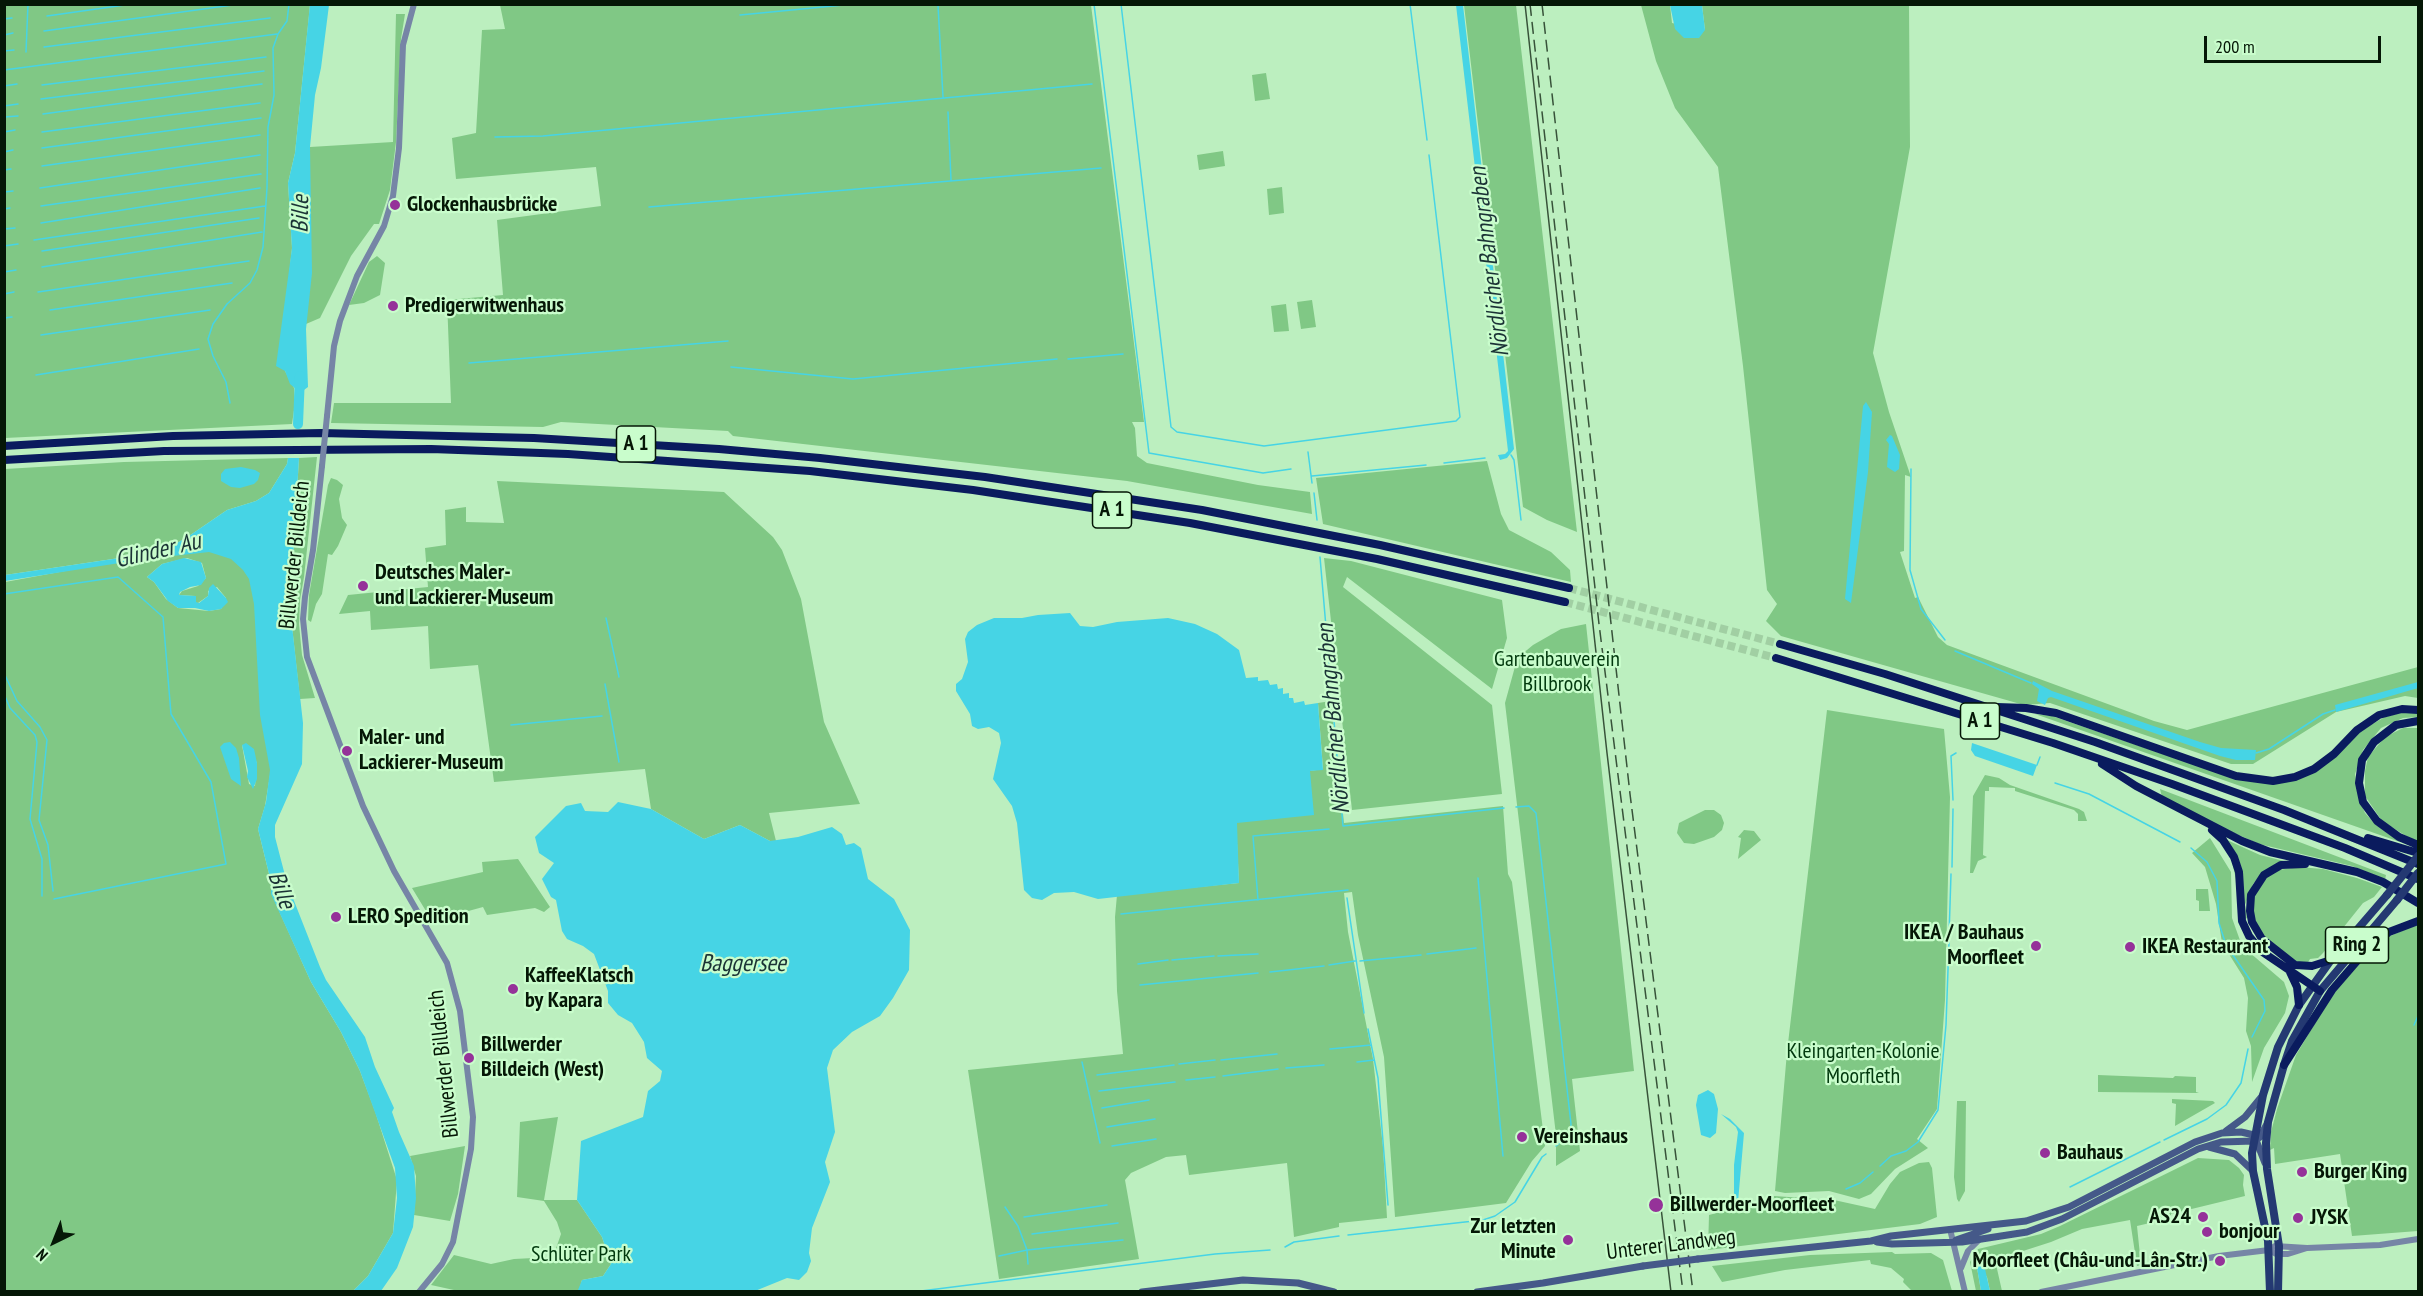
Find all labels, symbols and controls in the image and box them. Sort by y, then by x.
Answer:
scale bar [2207,24,2384,62]
text: 200 m [2215,35,2255,58]
water label: Nördlicher Bahngraben [1464,165,1516,359]
place label: Glockenhausbrücke [407,192,557,218]
water label: Bille [286,195,316,233]
marker: Glockenhausbrücke [388,198,402,212]
place label: Predigerwitwenhaus [405,293,564,319]
marker: Predigerwitwenhaus [386,299,400,313]
road number: A 1 [616,426,656,462]
street label: Billwerder Billdeich [274,480,316,630]
road number: A 1 [1092,492,1132,528]
water label: Glinder Au [112,527,204,575]
place label: Deutsches Maler- und Lackierer-Museum [375,560,553,612]
marker: Deutsches Maler- und Lackierer-Museum [356,579,370,593]
water label: Nördlicher Bahngraben [1311,623,1357,815]
park label: Gartenbauverein Billbrook [1494,647,1620,698]
road number: A 1 [1960,703,2000,739]
place label: Maler- und Lackierer-Museum [359,725,503,776]
marker: Maler- und Lackierer-Museum [340,744,354,758]
water label: Bille [261,867,301,913]
place label: LERO Spedition [348,904,469,930]
marker: LERO Spedition [329,910,343,924]
place label: IKEA / Bauhaus Moorfleet [1904,920,2024,972]
road number: Ring 2 [2326,927,2388,963]
place label: IKEA Restaurant [2142,934,2268,960]
marker: IKEA / Bauhaus Moorfleet [2029,939,2043,953]
marker: IKEA Restaurant [2123,940,2137,954]
water label: Baggersee [700,950,786,978]
place label: KaffeeKlatsch by Kapara [525,963,633,1014]
marker: KaffeeKlatsch by Kapara [506,982,520,996]
street label: Billwerder Billdeich [423,989,465,1139]
place label: Billwerder Billdeich (West) [481,1032,604,1084]
park label: Kleingarten-Kolonie Moorfleth [1786,1039,1940,1090]
marker: Billwerder Billdeich (West) [462,1051,476,1065]
place label: Vereinshaus [1534,1124,1628,1150]
marker: Vereinshaus [1515,1130,1529,1144]
place label: Bauhaus [2057,1140,2123,1166]
marker: Bauhaus [2038,1146,2052,1160]
place label: Burger King [2314,1159,2407,1185]
marker: Burger King [2295,1165,2309,1179]
place label: Billwerder-Moorfleet [1670,1192,1834,1218]
marker: Billwerder-Moorfleet [1647,1196,1665,1214]
place label: AS24 [2149,1204,2191,1230]
place label: JYSK [2310,1205,2348,1231]
marker: AS24 [2196,1210,2210,1224]
marker: JYSK [2291,1211,2305,1225]
north arrow [24,1212,84,1272]
place label: Zur letzten Minute [1471,1214,1556,1266]
place label: bonjour [2219,1219,2279,1245]
street label: Unterer Landweg [1605,1224,1737,1266]
marker: bonjour [2200,1225,2214,1239]
marker: Zur letzten Minute [1561,1233,1575,1247]
park label: Schlüter Park [531,1242,631,1268]
text: N [32,1245,52,1265]
place label: Moorfleet (Châu-und-Lân-Str.) [1972,1248,2208,1274]
marker: Moorfleet (Châu-und-Lân-Str.) [2213,1254,2227,1268]

